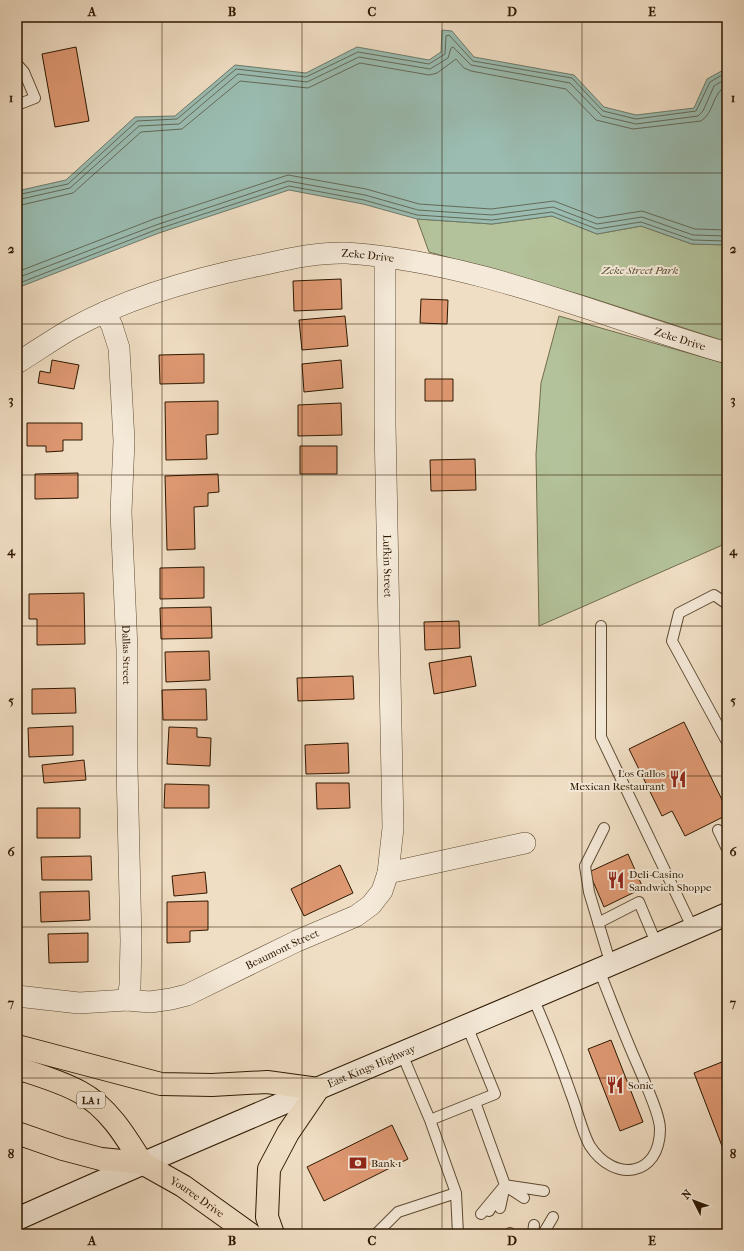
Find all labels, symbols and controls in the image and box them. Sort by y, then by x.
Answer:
text: A [87,4,97,19]
text: B [228,4,237,19]
text: C [368,4,377,19]
text: D [507,4,517,19]
text: E [648,4,656,19]
text: 1 [9,90,14,105]
text: 1 [731,90,736,105]
text: 2 [8,241,15,256]
text: 2 [730,241,737,256]
street label: Zeke Drive [341,247,396,265]
park label: Zeke Street Park [601,264,679,277]
street label: Zeke Drive [653,325,708,353]
text: 3 [8,392,14,408]
text: 3 [730,392,736,408]
street label: Lufkin Street [380,534,394,598]
text: 4 [6,543,16,559]
text: 4 [728,543,738,559]
street label: Dallas Street [119,625,133,685]
text: 5 [8,693,14,708]
text: 5 [730,693,736,708]
place label: Los Gallos Mexican Restaurant [570,767,665,793]
restaurant icon: Los Gallos Mexican Restaurant [668,769,688,789]
text: 6 [7,844,15,859]
text: 6 [729,844,737,859]
place label: Deli-Casino Sandwich Shoppe [629,868,712,894]
restaurant icon: Deli-Casino Sandwich Shoppe [606,870,626,890]
street label: Beaumont Street [243,926,321,972]
text: 7 [7,995,15,1010]
text: 7 [729,995,737,1010]
street label: East Kings Highway [325,1042,419,1091]
restaurant icon: Sonic [605,1075,625,1095]
place label: Sonic [628,1079,654,1092]
road number: LA 1 [77,1092,105,1108]
text: 8 [8,1146,15,1161]
text: 8 [730,1146,737,1161]
bank icon: Bank 1 [348,1153,368,1173]
place label: Bank 1 [371,1157,402,1170]
street label: Youree Drive [167,1174,227,1221]
north arrow [674,1181,714,1221]
text: N [679,1187,695,1202]
text: A [87,1233,97,1248]
text: B [228,1233,237,1248]
text: C [368,1233,377,1248]
text: D [507,1233,517,1248]
text: E [648,1233,656,1248]

